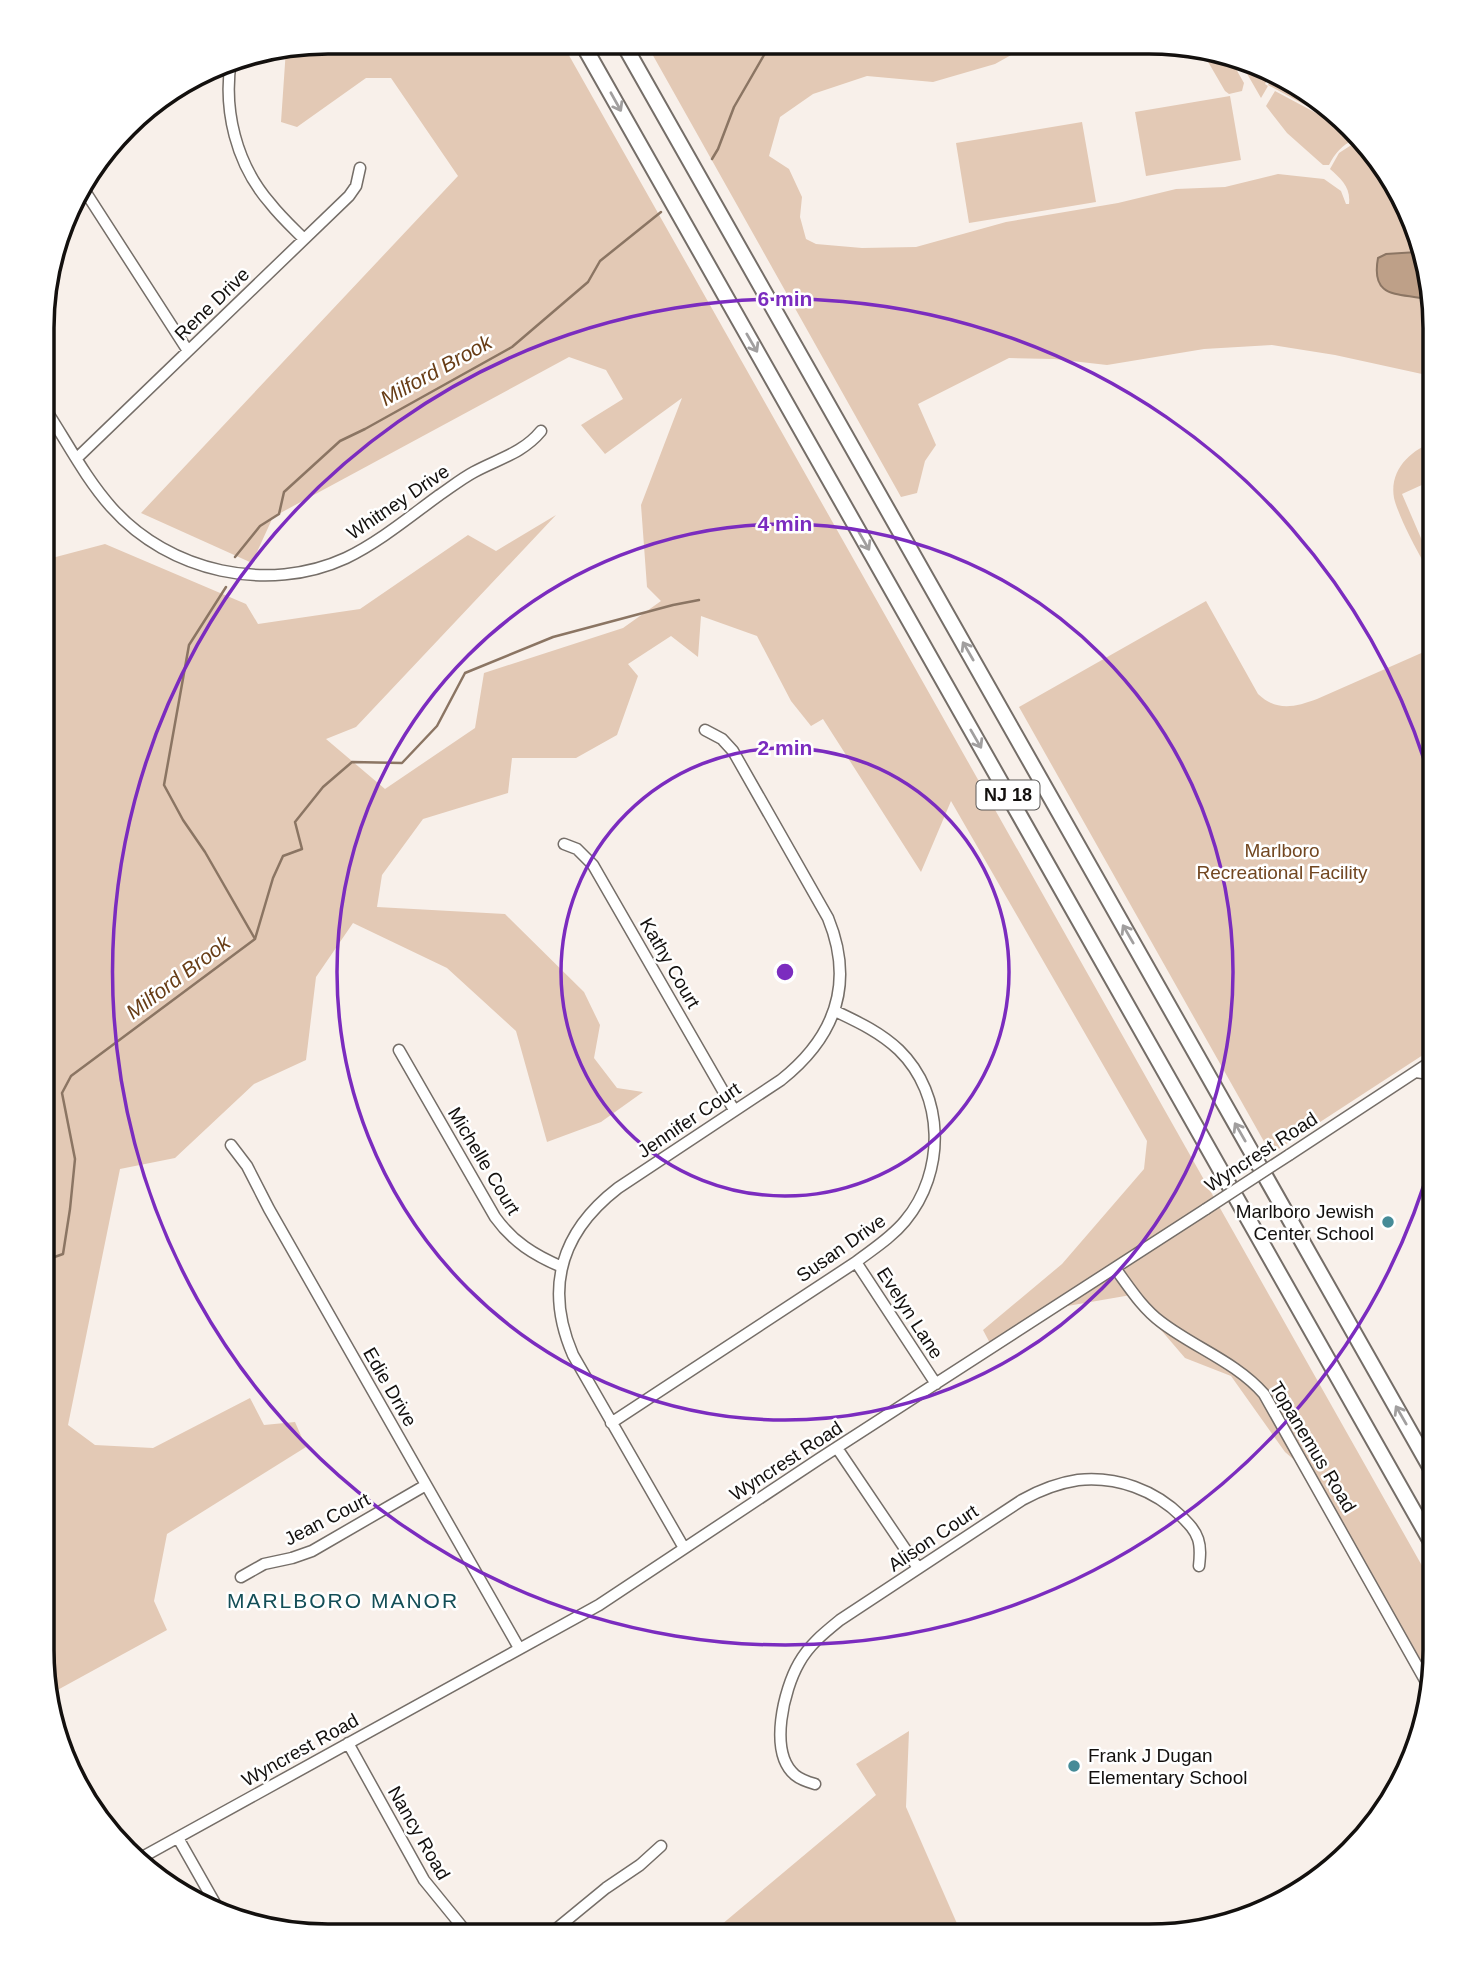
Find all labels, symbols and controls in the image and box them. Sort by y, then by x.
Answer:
one-way arrow [610,91,623,112]
street label: Rene Drive [171,263,253,345]
text: 6 min [758,287,812,310]
water label: Milford Brook [376,329,497,410]
one-way arrow [745,332,759,352]
street label: Whitney Drive [343,460,453,544]
text: 4 min [758,512,812,535]
one-way arrow [857,530,871,550]
one-way arrow [961,641,975,661]
one-way arrow [969,728,983,748]
text: 2 min [758,736,812,759]
road number: NJ 18 [976,780,1040,810]
park label: Marlboro Recreational Facility [1196,840,1368,883]
street label: Kathy Court [636,914,705,1012]
one-way arrow [1121,924,1134,945]
water label: Milford Brook [122,930,236,1023]
centre of rings [773,960,797,984]
street label: Jennifer Court [634,1078,745,1162]
street label: Michelle Court [444,1104,525,1219]
street label: Wyncrest Road [1201,1108,1321,1196]
one-way arrow [1233,1122,1247,1142]
place label: Marlboro Jewish Center School [1236,1201,1374,1244]
street label: Susan Drive [793,1210,889,1286]
marker: Marlboro Jewish Center School [1380,1214,1396,1230]
street label: Evelyn Lane [873,1263,947,1363]
street label: Edie Drive [359,1344,421,1430]
street label: Topanemus Road [1266,1378,1360,1516]
one-way arrow [1394,1405,1407,1426]
street label: Wyncrest Road [726,1417,846,1505]
street label: Jean Court [281,1488,374,1549]
street label: Alison Court [884,1500,982,1576]
district label: MARLBORO MANOR [227,1589,459,1612]
street label: Wyncrest Road [238,1709,362,1791]
place label: Frank J Dugan Elementary School [1088,1745,1247,1788]
marker: Frank J Dugan Elementary School [1066,1758,1082,1774]
street label: Nancy Road [384,1782,454,1884]

